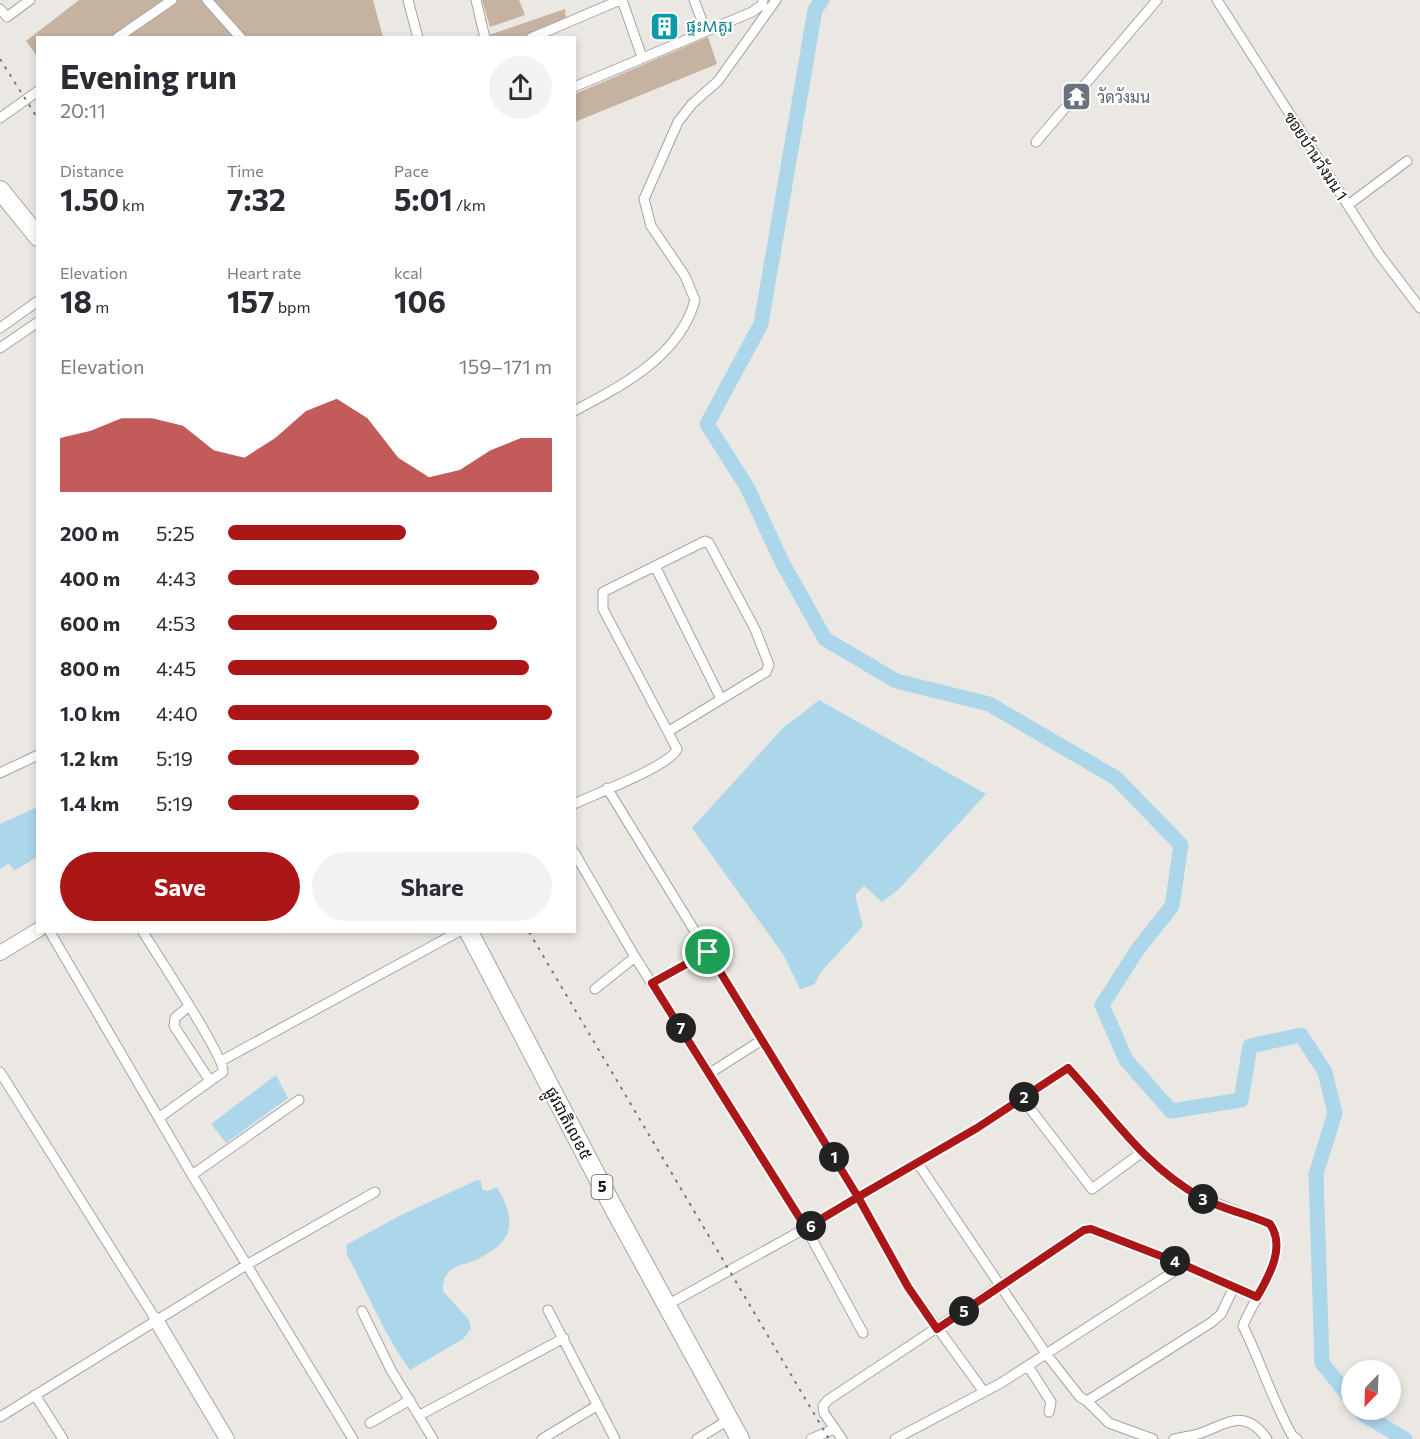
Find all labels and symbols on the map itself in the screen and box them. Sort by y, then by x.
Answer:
building icon: ផ្ទះMគូរ [649,10,681,42]
place label: ផ្ទះMគូរ [686,16,733,36]
temple icon: วัดวังมน [1060,81,1092,113]
place label: วัดวังมน [1097,87,1150,106]
street label: ซอยบ้านวังมน 1 [1281,108,1352,204]
pin [682,926,733,977]
pin: 7 [666,1013,696,1043]
pin: 2 [1009,1082,1039,1112]
street label: ផ្លូវជាតិលេខ៥ [537,1083,597,1165]
pin: 1 [819,1142,849,1172]
road number: 5 [592,1175,612,1199]
pin: 3 [1188,1184,1218,1214]
pin: 6 [796,1211,826,1241]
pin: 4 [1160,1246,1190,1276]
pin: 5 [949,1296,979,1326]
north arrow [1341,1360,1401,1420]

